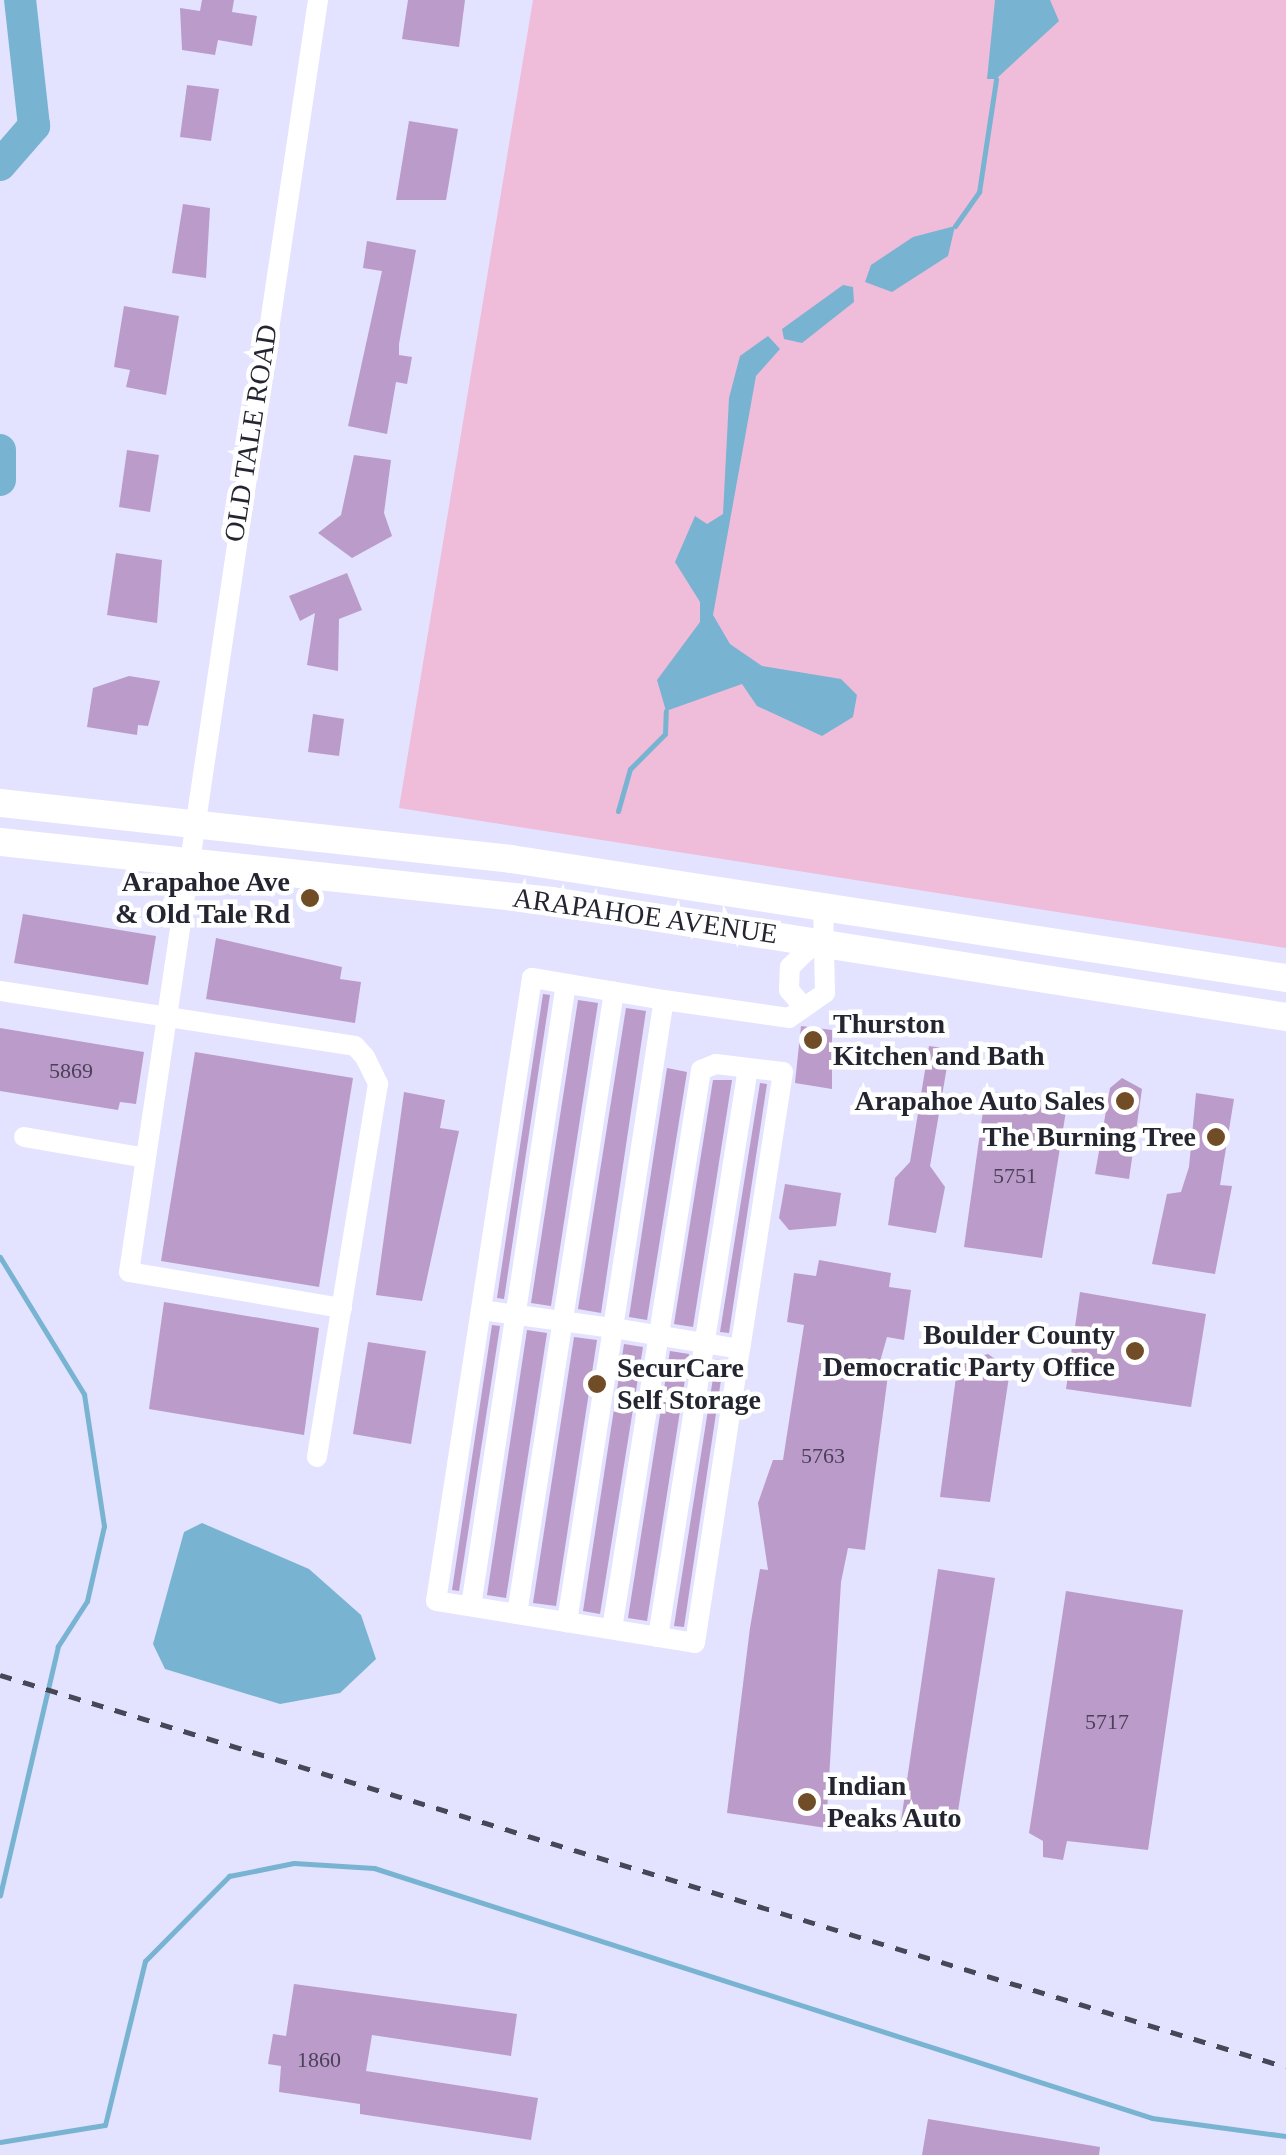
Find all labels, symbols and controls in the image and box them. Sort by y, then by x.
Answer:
street label: OLD TALE ROAD [217,322,285,544]
place label: Arapahoe Ave & Old Tale Rd [114,865,290,931]
street label: ARAPAHOE AVENUE [510,881,780,951]
marker: Arapahoe Ave & Old Tale Rd [299,887,321,909]
place label: Thurston Kitchen and Bath [833,1007,1045,1073]
marker: Thurston Kitchen and Bath [802,1029,824,1051]
house number: 5869 [49,1058,93,1084]
place label: Arapahoe Auto Sales [853,1084,1105,1118]
marker: Arapahoe Auto Sales [1114,1090,1136,1112]
place label: The Burning Tree [982,1120,1196,1154]
marker: The Burning Tree [1205,1126,1227,1148]
house number: 5751 [993,1163,1037,1189]
place label: Boulder County Democratic Party Office [823,1318,1115,1384]
marker: Boulder County Democratic Party Office [1124,1340,1146,1362]
place label: SecurCare Self Storage [617,1351,761,1417]
marker: SecurCare Self Storage [586,1373,608,1395]
house number: 5763 [801,1443,845,1469]
house number: 5717 [1085,1709,1129,1735]
place label: Indian Peaks Auto [827,1769,963,1835]
marker: Indian Peaks Auto [796,1791,818,1813]
house number: 1860 [297,2047,341,2073]

